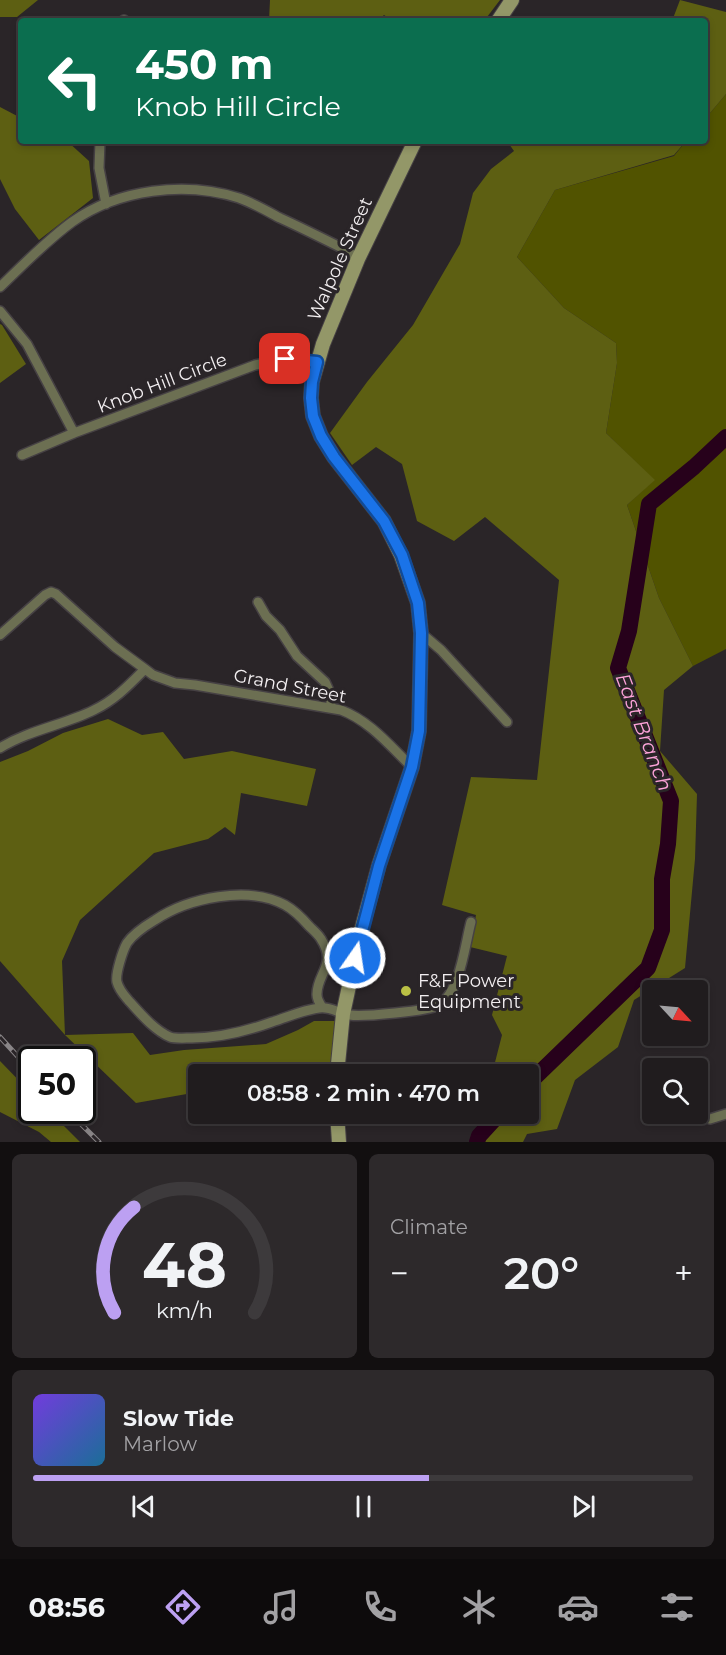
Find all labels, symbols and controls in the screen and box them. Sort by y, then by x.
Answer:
text: 450 m [135,38,273,90]
icon: left [36,42,114,120]
text: Knob Hill Circle [135,90,341,123]
street label: Walpole Street [303,194,377,324]
pin [259,333,310,384]
icon: arrive [268,342,301,375]
street label: Knob Hill Circle [94,348,230,418]
street label: Grand Street [232,664,348,708]
water label: East Branch [610,670,678,794]
position arrow [323,926,387,990]
place label: F&F Power Equipment [418,970,521,1013]
north arrow [642,980,708,1046]
map controls [642,980,708,1124]
marker: F&F Power Equipment [399,984,413,998]
speed limit sign: 50 [18,1046,96,1124]
button: search [642,1058,708,1124]
text: 08:58 · 2 min · 470 m [247,1080,480,1107]
text: Climate [390,1215,468,1239]
text: 48 [142,1227,227,1303]
text: 20° [504,1245,579,1300]
text: − [390,1253,409,1293]
text: + [674,1253,693,1293]
text: km/h [156,1297,213,1323]
text: Slow Tide [123,1405,234,1432]
text: Marlow [123,1432,197,1456]
icon: previous [127,1490,160,1523]
icon: pause [347,1490,380,1523]
icon: next [567,1490,600,1523]
icon: directions [162,1586,204,1628]
icon: music [260,1586,302,1628]
icon: phone [359,1586,401,1628]
icon: climate [458,1586,500,1628]
icon: car [557,1586,599,1628]
icon: filters [656,1586,698,1628]
text: 08:56 [28,1591,105,1624]

